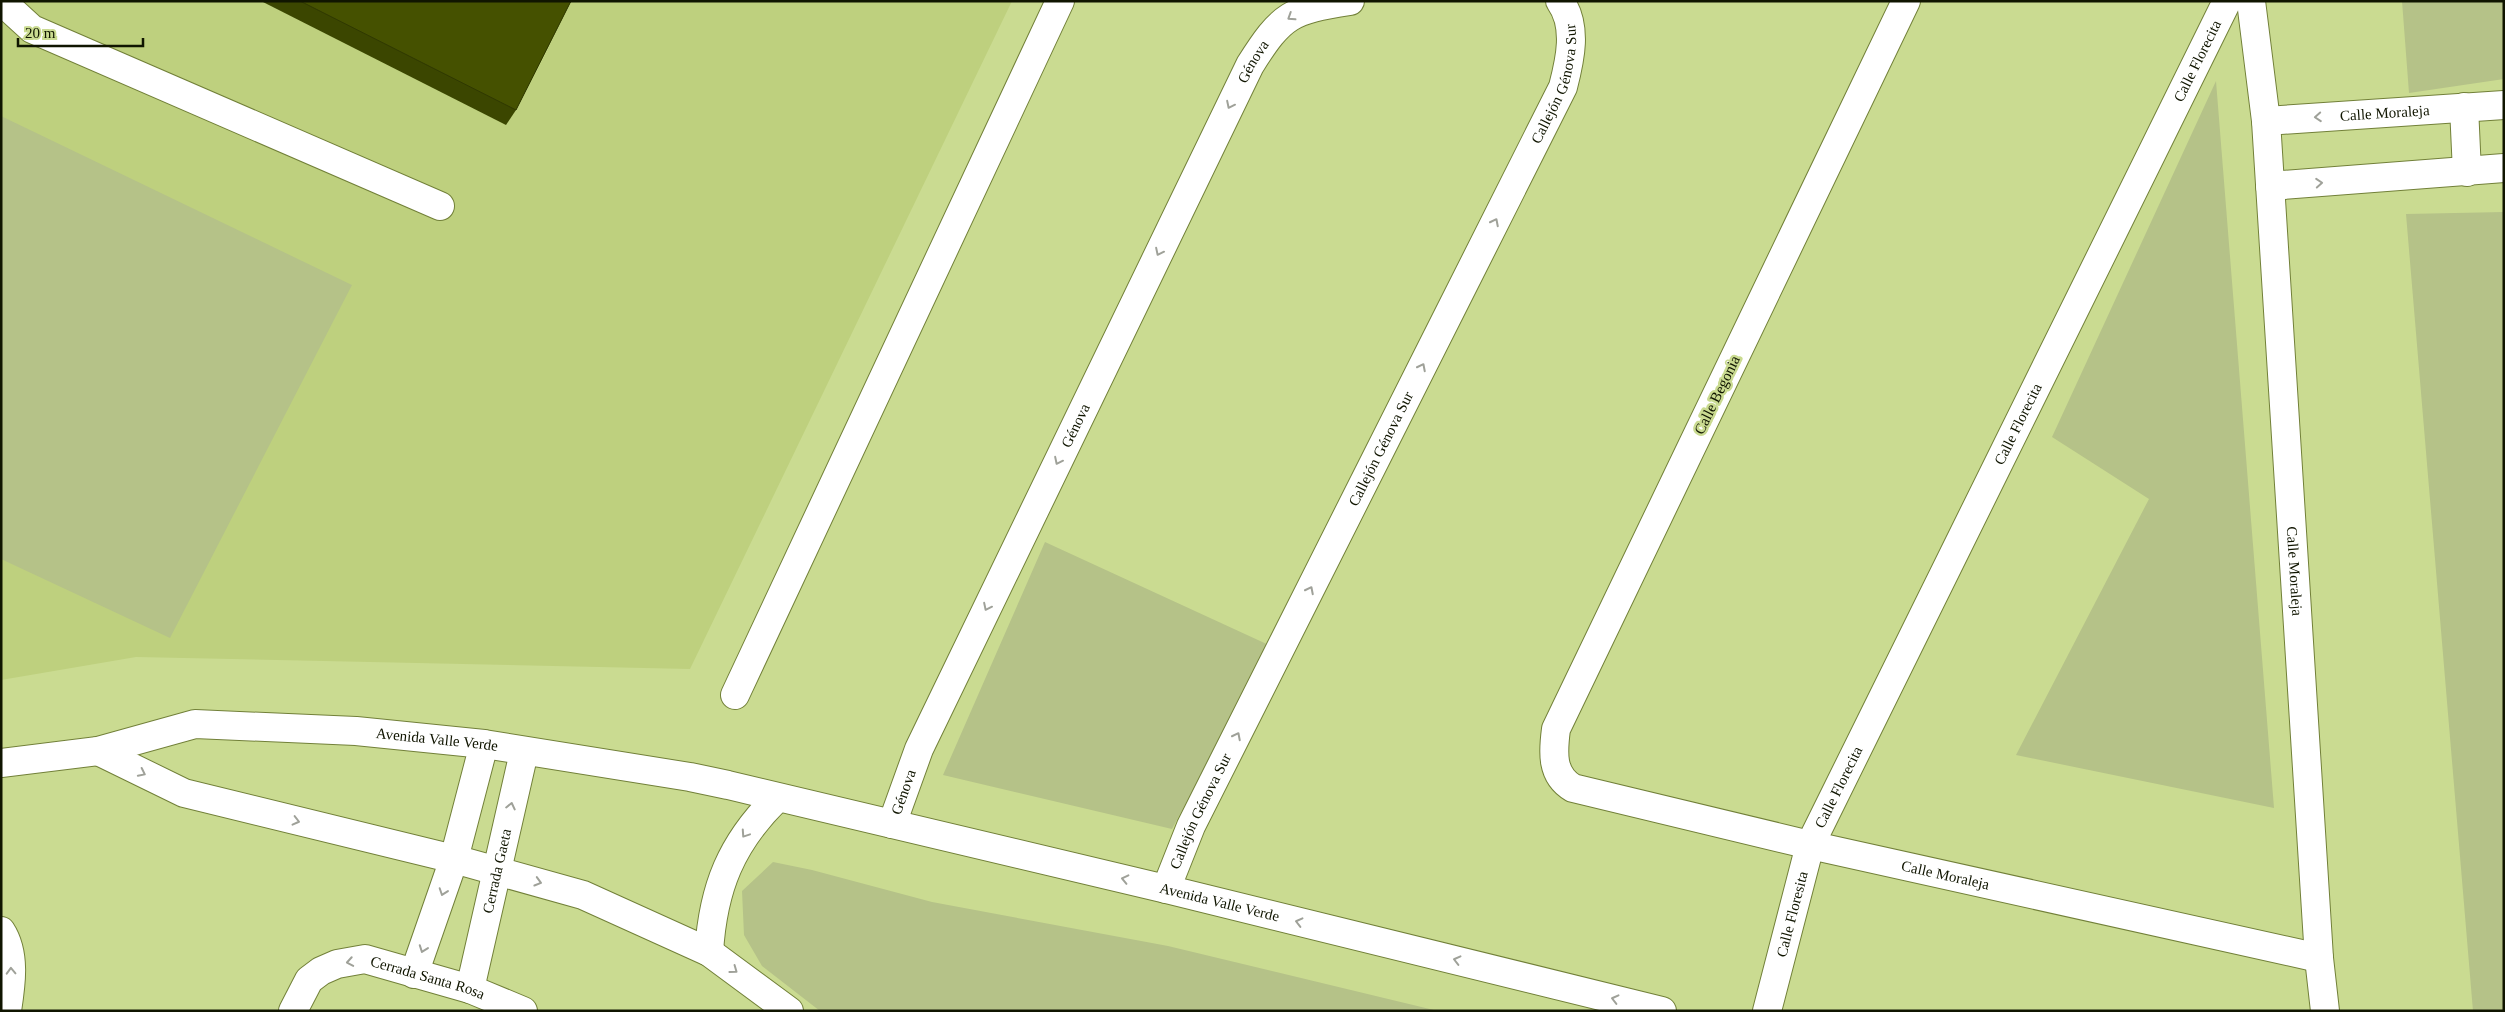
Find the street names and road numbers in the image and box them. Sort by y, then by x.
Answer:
street label: Calle Florecita [2171,17,2224,104]
street label: Callejón Génova Sur [1528,23,1579,146]
street label: Génova [1235,37,1272,86]
street label: Calle Moraleja [2339,102,2430,124]
street label: Calle Begonia [1691,353,1743,437]
street label: Calle Florecita [1991,380,2045,467]
street label: Callejón Génova Sur [1345,389,1416,509]
street label: Génova [1058,401,1093,450]
street label: Calle Moraleja [2284,526,2305,617]
street label: Avenida Valle Verde [375,725,499,754]
street label: Calle Florecita [1812,743,1866,831]
street label: Callejón Génova Sur [1167,751,1234,871]
street label: Génova [888,767,919,817]
street label: Cerrada Gaeta [479,827,514,915]
street label: Calle Moraleja [1900,858,1991,893]
street label: Calle Floresita [1773,869,1811,959]
street label: Avenida Valle Verde [1158,880,1281,925]
street label: Cerrada Santa Rosa [369,953,487,1002]

